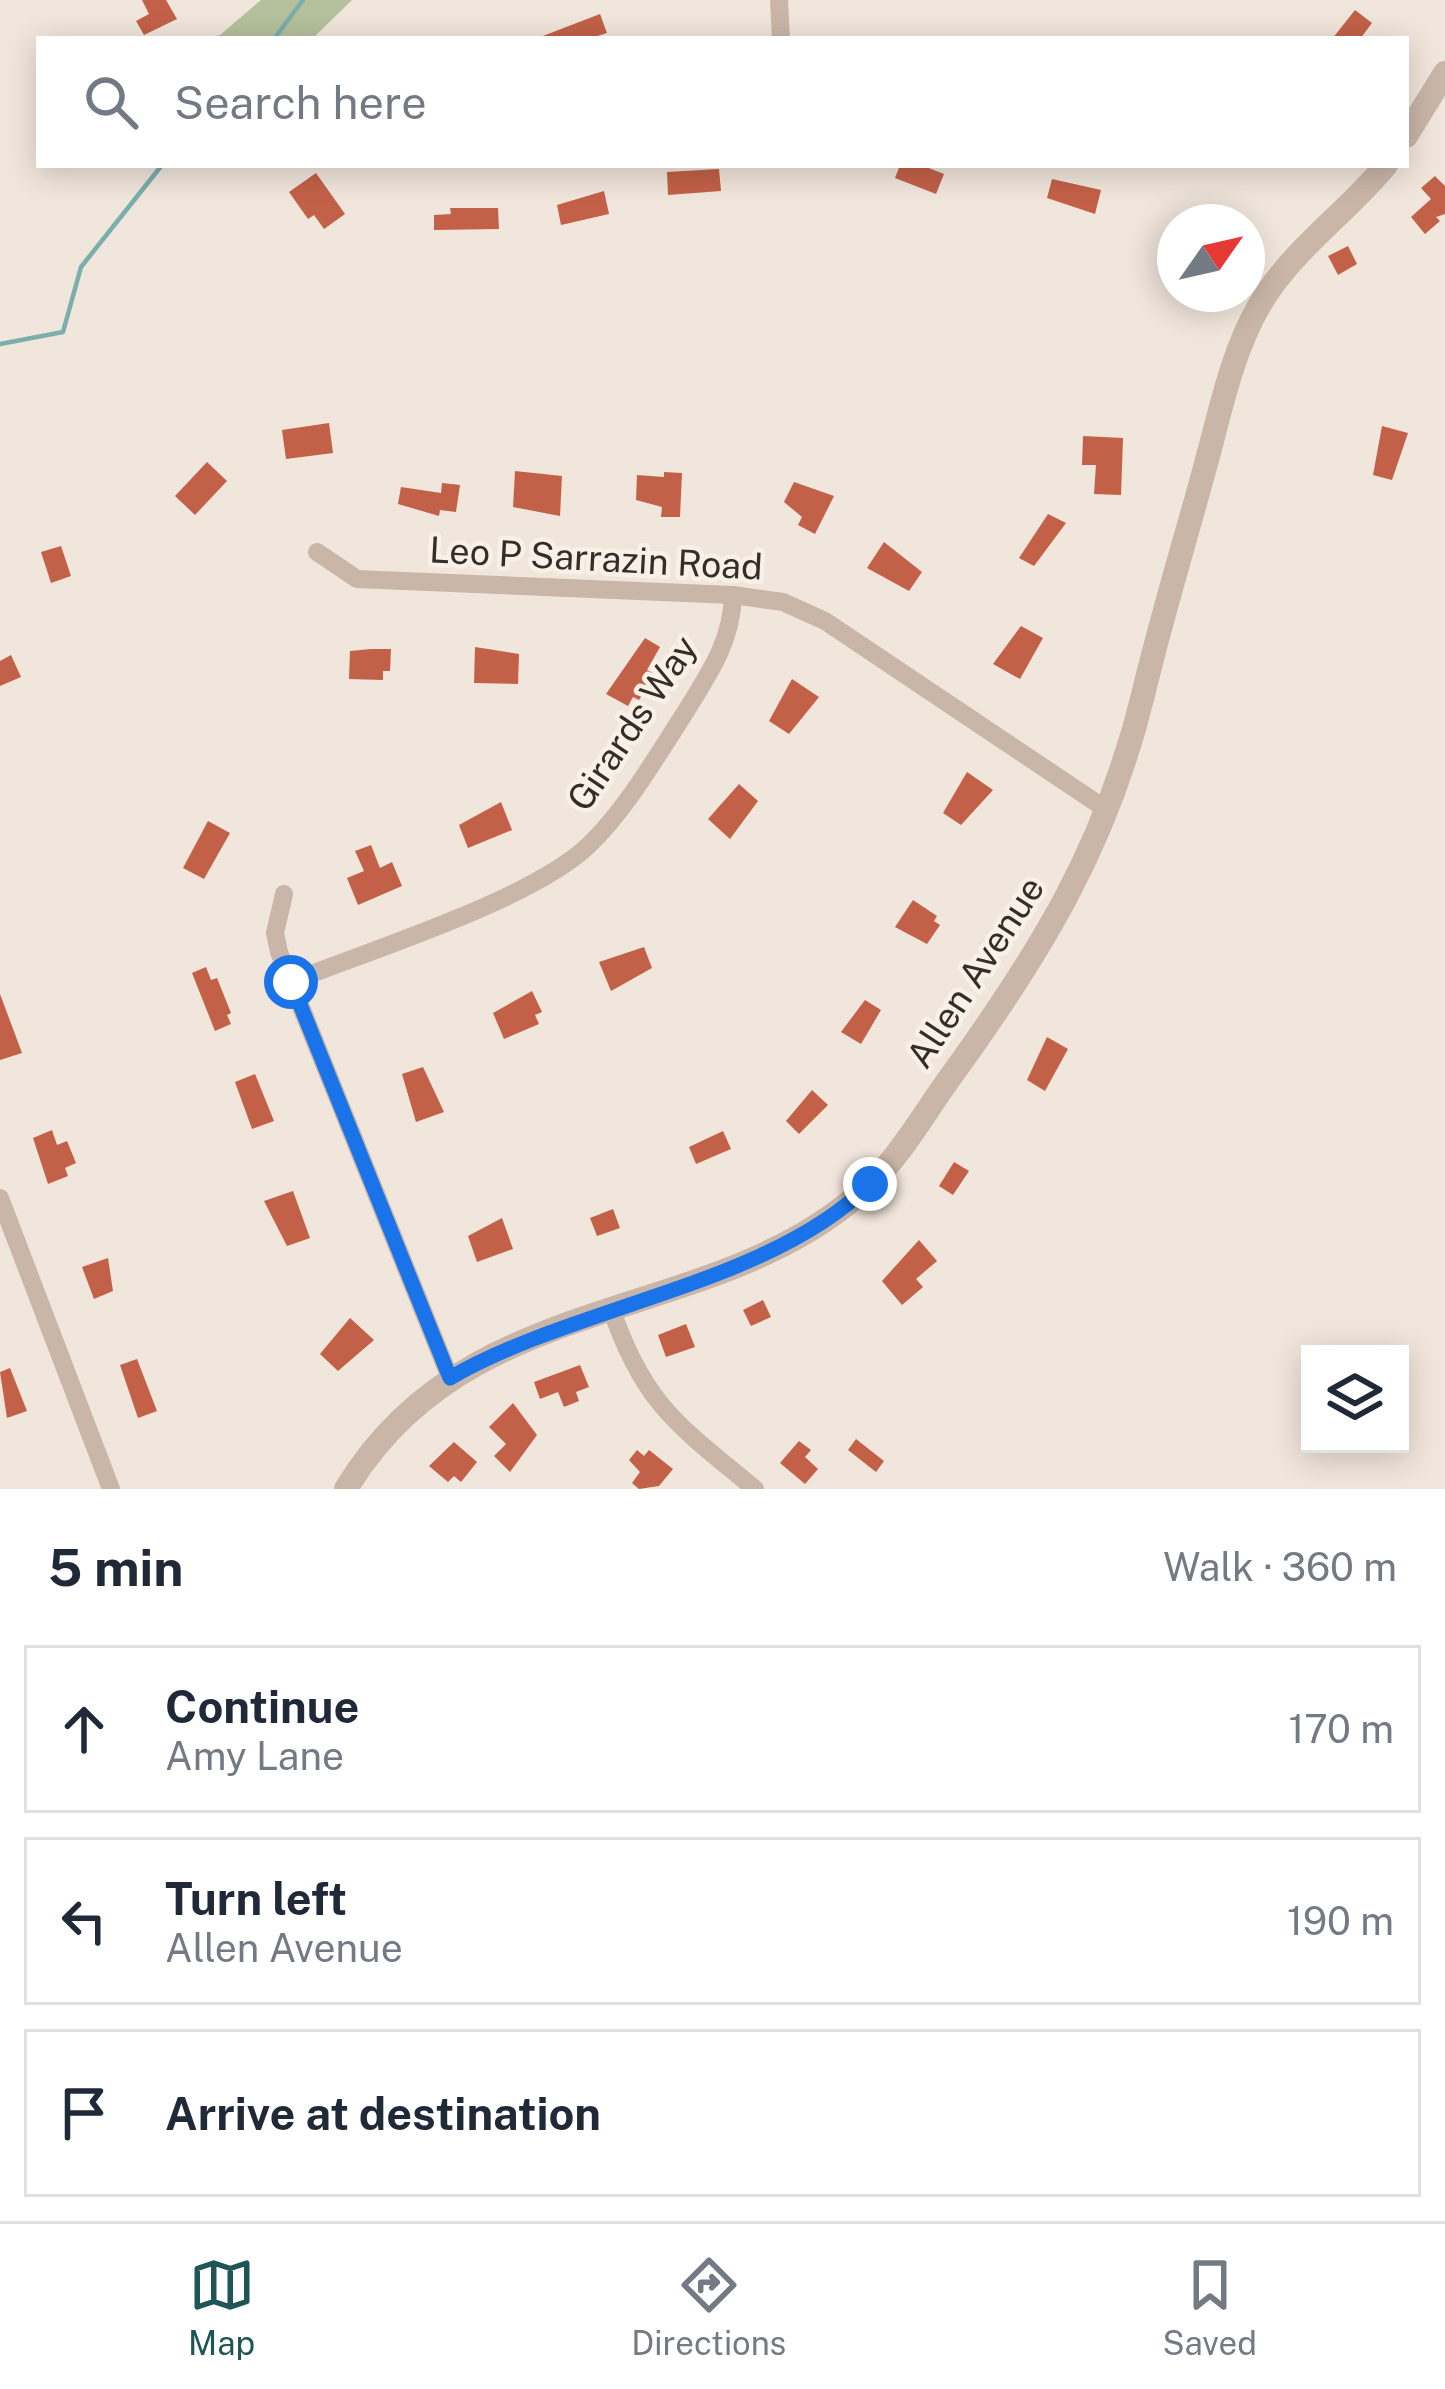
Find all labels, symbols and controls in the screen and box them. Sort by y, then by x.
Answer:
search box [36,36,1409,168]
icon: search [78,69,144,135]
text: Search here [174,76,427,129]
north arrow [1157,204,1265,312]
street label: Leo P Sarrazin Road [428,528,764,588]
street label: Girards Way [558,628,706,818]
street label: Allen Avenue [898,869,1052,1075]
route start [264,955,318,1009]
route end [843,1157,897,1211]
map controls [1301,1345,1409,1453]
button: layers [1301,1345,1409,1453]
text: 5 min [48,1538,184,1597]
text: Walk · 360 m [1163,1544,1397,1590]
text: Continue [165,1680,359,1733]
icon: ahead [51,1696,117,1762]
text: 170 m [1288,1706,1394,1752]
text: Amy Lane [165,1733,344,1779]
text: Turn left [165,1872,347,1925]
icon: left [51,1888,117,1954]
text: 190 m [1287,1898,1394,1944]
text: Allen Avenue [165,1925,403,1971]
icon: arrive [51,2080,117,2146]
text: Arrive at destination [165,2087,601,2140]
tab: Map [188,2252,255,2362]
tab: Directions [631,2252,786,2362]
tab: Saved [1163,2252,1257,2362]

